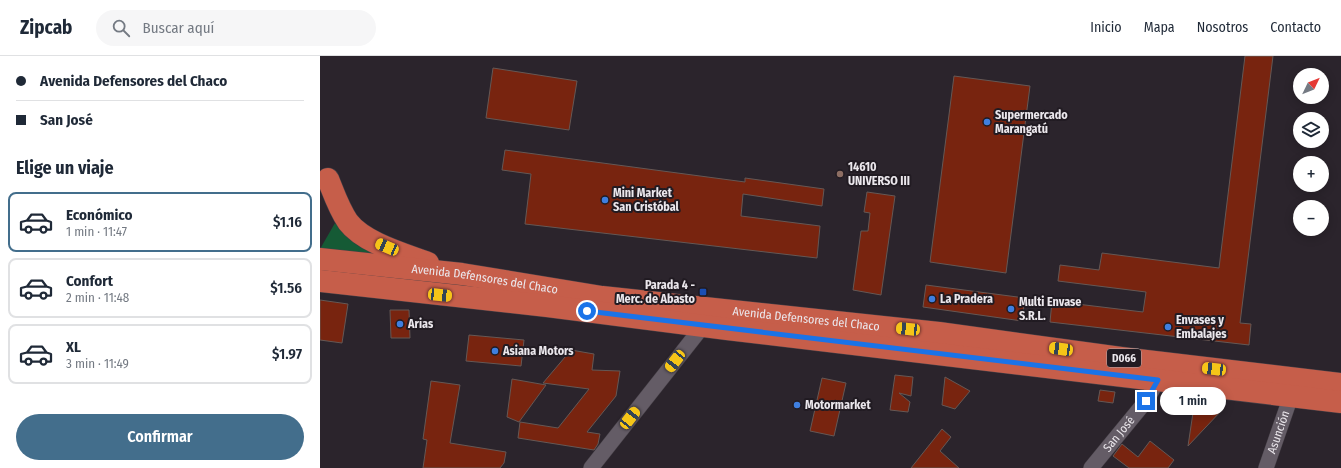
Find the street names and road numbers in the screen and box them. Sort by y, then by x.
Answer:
street label: Avenida Defensores del Chaco [411,262,559,297]
street label: Avenida Defensores del Chaco [732,304,880,334]
road number: D066 [1107,349,1141,367]
street label: Asunción [1264,409,1292,456]
street label: San José [1100,413,1138,455]

